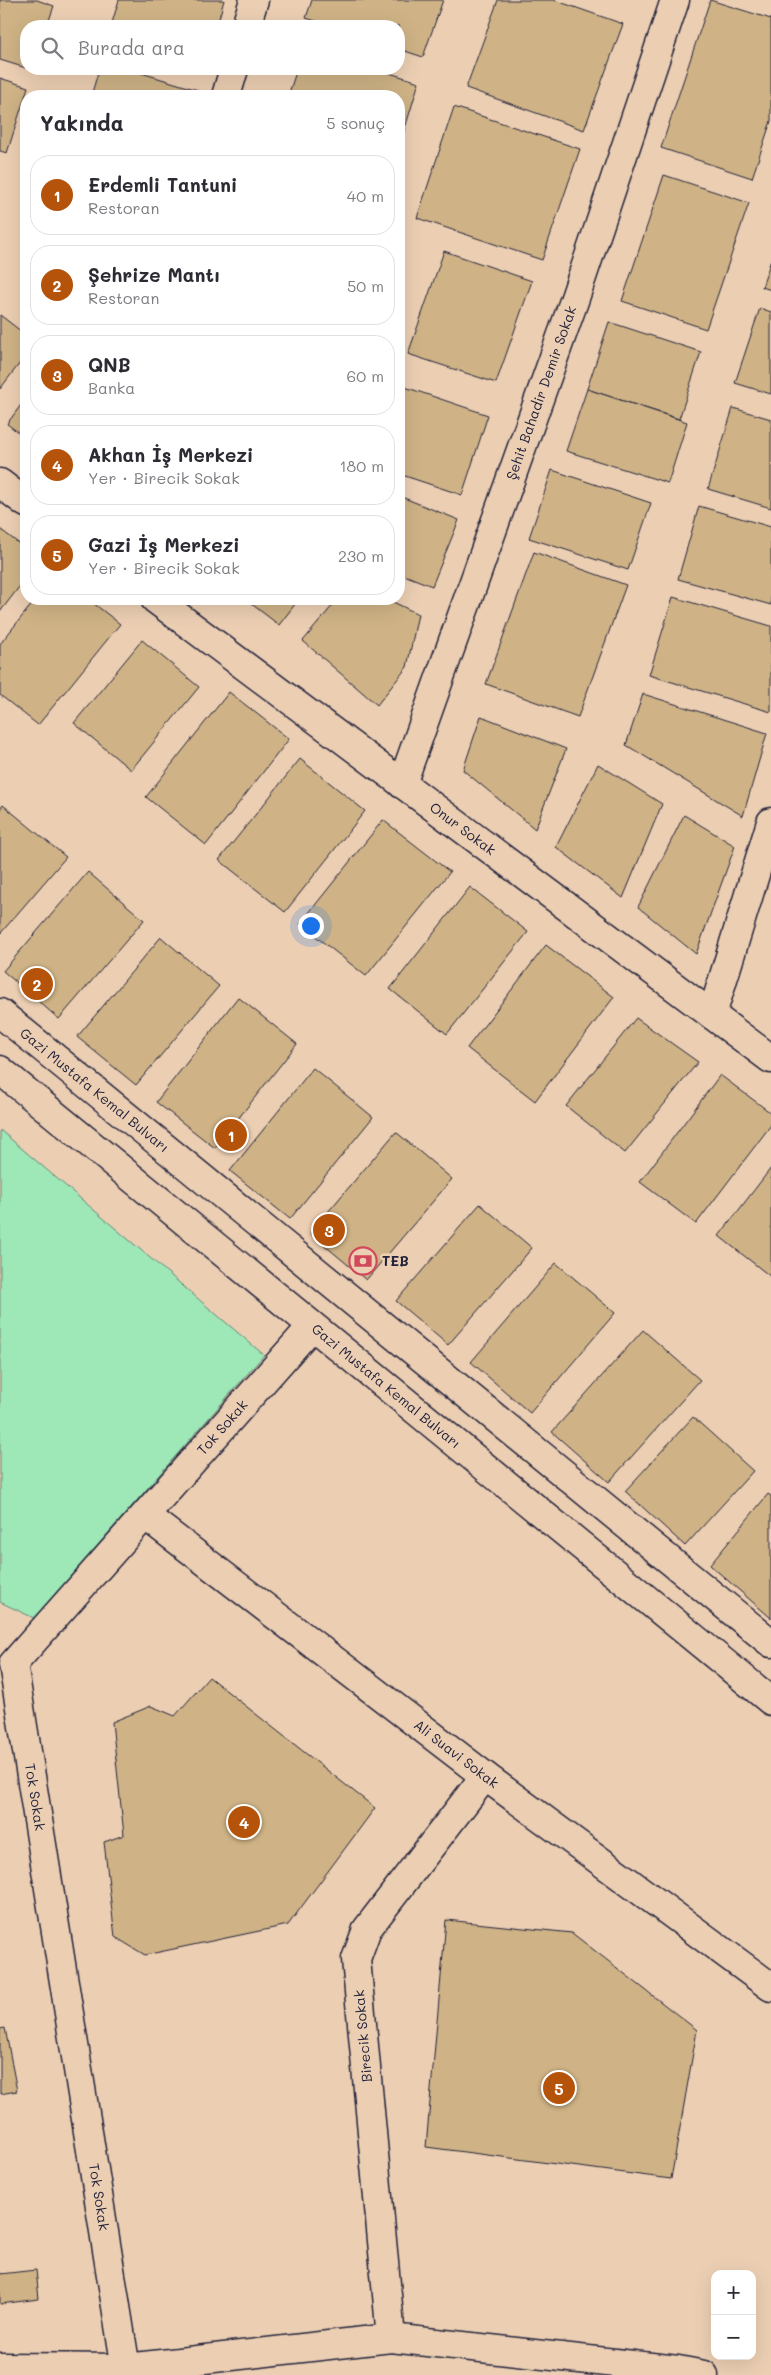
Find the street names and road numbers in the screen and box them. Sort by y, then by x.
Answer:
street label: Şehit Bahadir Demir Sokak [501,303,580,482]
street label: Onur Sokak [426,797,500,859]
street label: Gazi Mustafa Kemal Bulvarı [16,1023,173,1156]
street label: Gazi Mustafa Kemal Bulvarı [308,1319,465,1452]
street label: Tok Sokak [192,1395,252,1459]
street label: Ali Suavi Sokak [410,1715,503,1792]
street label: Tok Sokak [21,1762,50,1832]
street label: Birecik Sokak [349,1989,376,2083]
street label: Tok Sokak [85,2162,114,2232]

